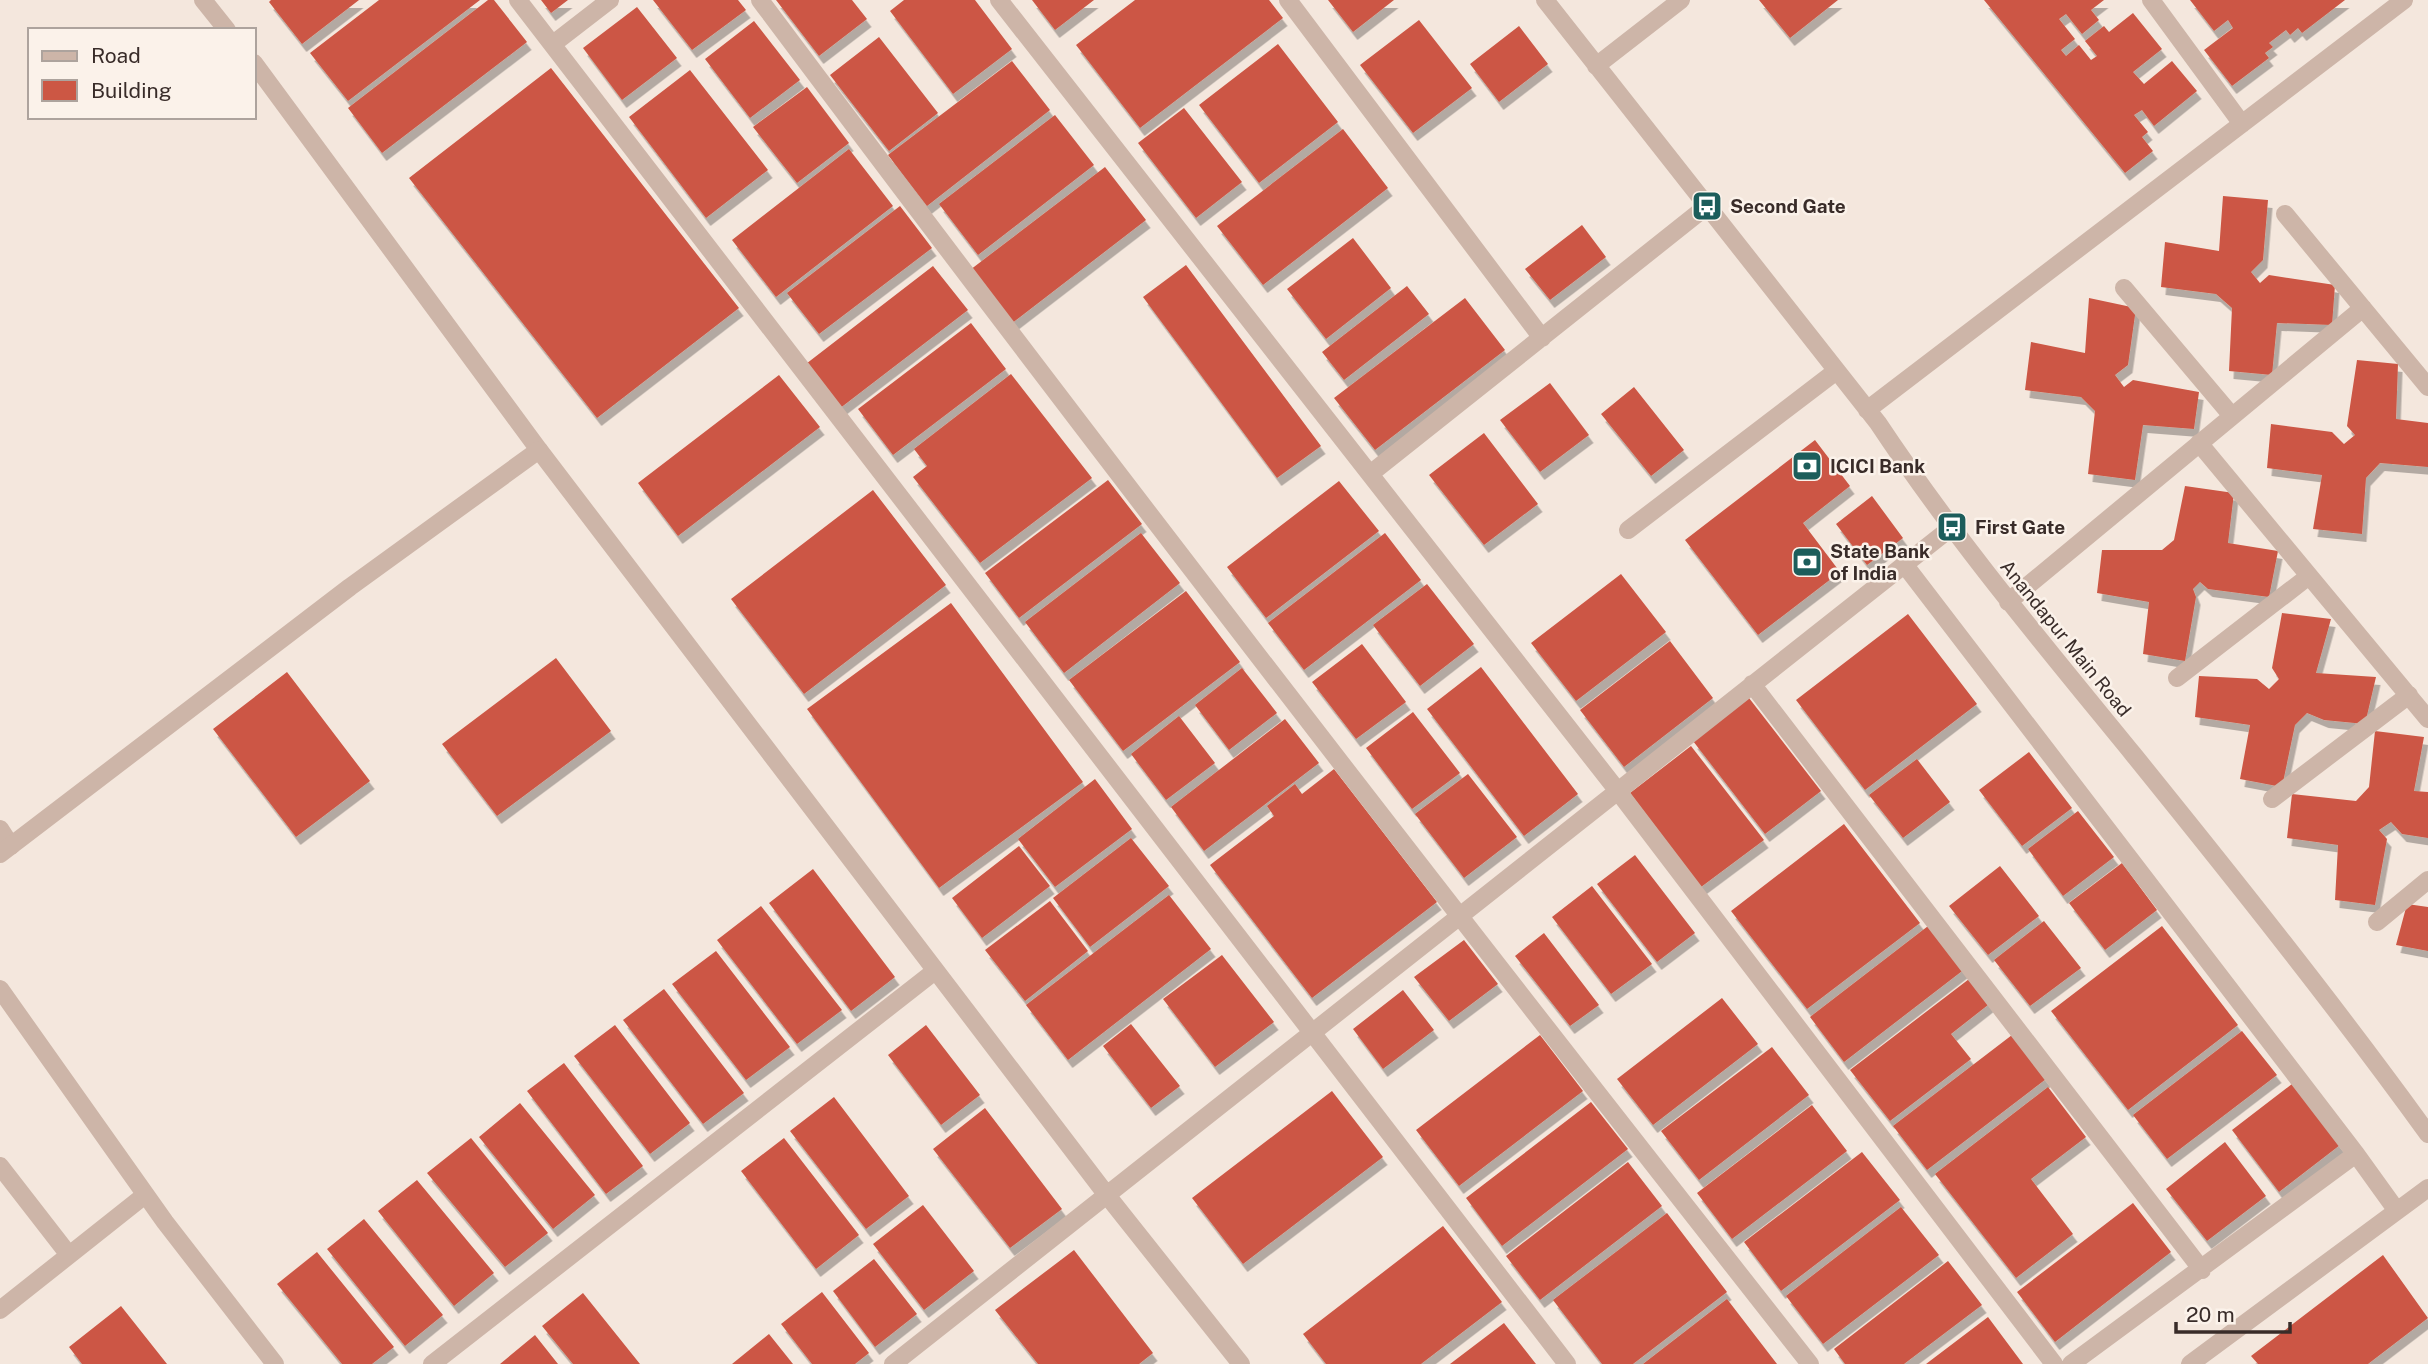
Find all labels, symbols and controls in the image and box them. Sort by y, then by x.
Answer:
legend [28,28,256,119]
text: Road [91,43,141,68]
text: Building [91,78,172,103]
bus stop icon: Second Gate [1690,189,1724,223]
place label: Second Gate [1730,195,1846,217]
bank icon: ICICI Bank [1790,449,1824,483]
place label: ICICI Bank [1830,455,1925,477]
bus stop icon: First Gate [1935,510,1969,544]
place label: First Gate [1975,516,2065,538]
place label: State Bank of India [1830,540,1930,584]
bank icon: State Bank of India [1790,545,1824,579]
street label: Anandapur Main Road [1996,555,2136,721]
scale bar [2176,1290,2290,1334]
text: 20 m [2186,1302,2235,1327]

